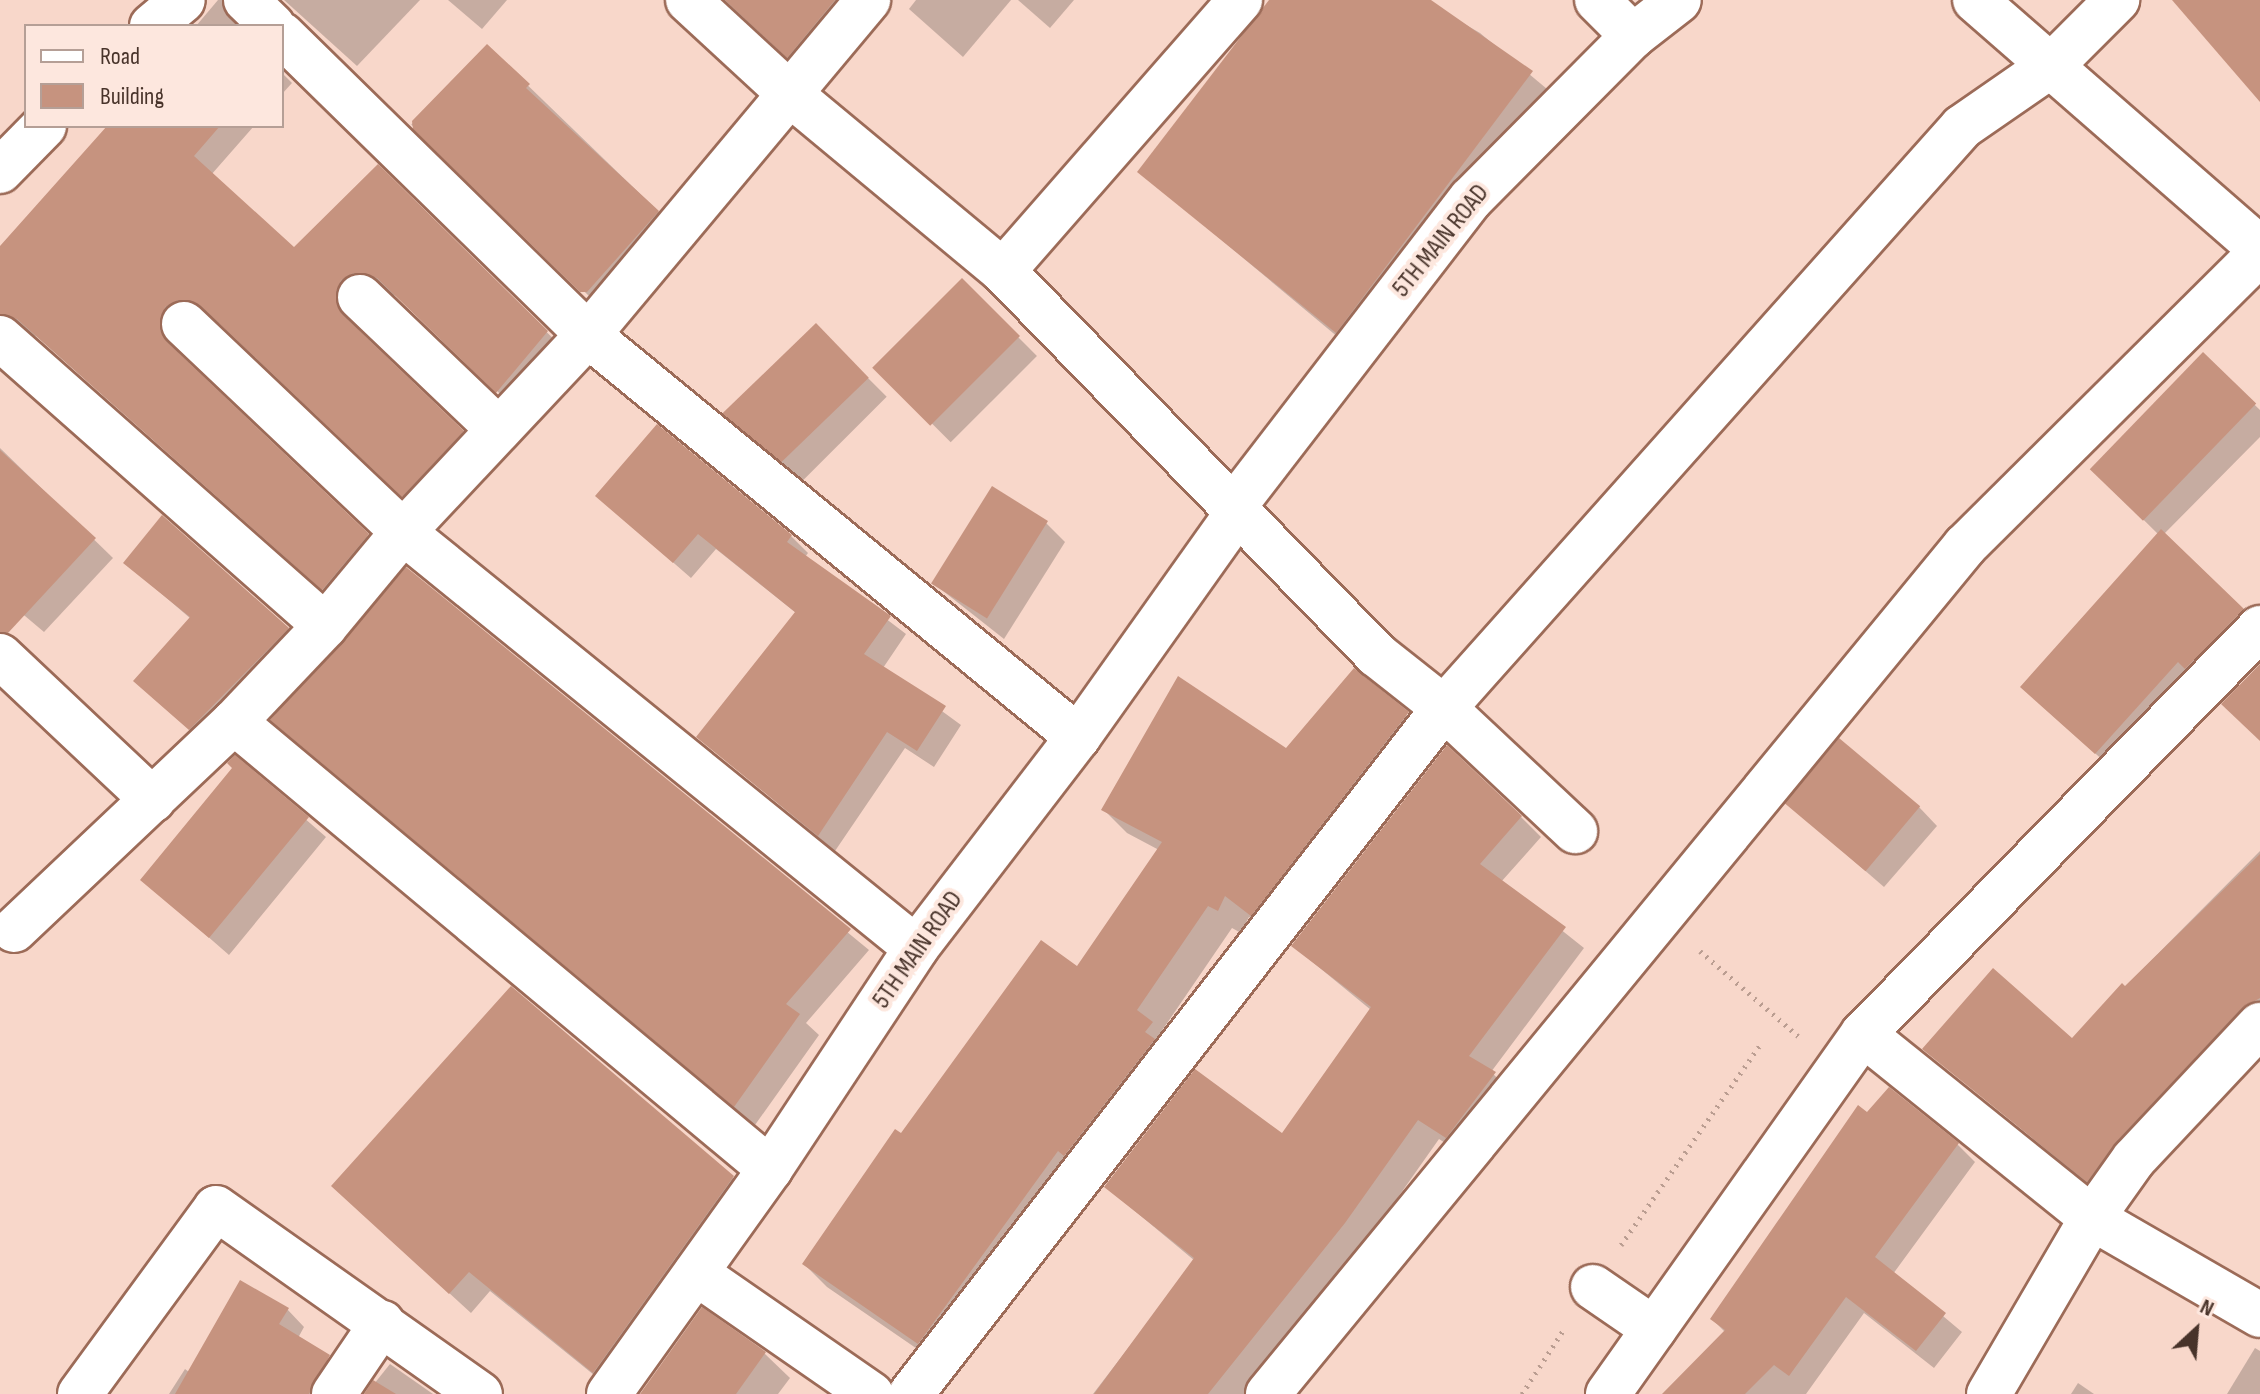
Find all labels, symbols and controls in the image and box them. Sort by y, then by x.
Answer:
legend [24,24,284,128]
text: Road [100,42,140,71]
text: Building [100,82,164,111]
street label: 5TH MAIN ROAD [1386,178,1496,304]
street label: 5TH MAIN ROAD [866,885,970,1015]
north arrow [2156,1290,2236,1370]
text: N [2196,1293,2218,1323]

